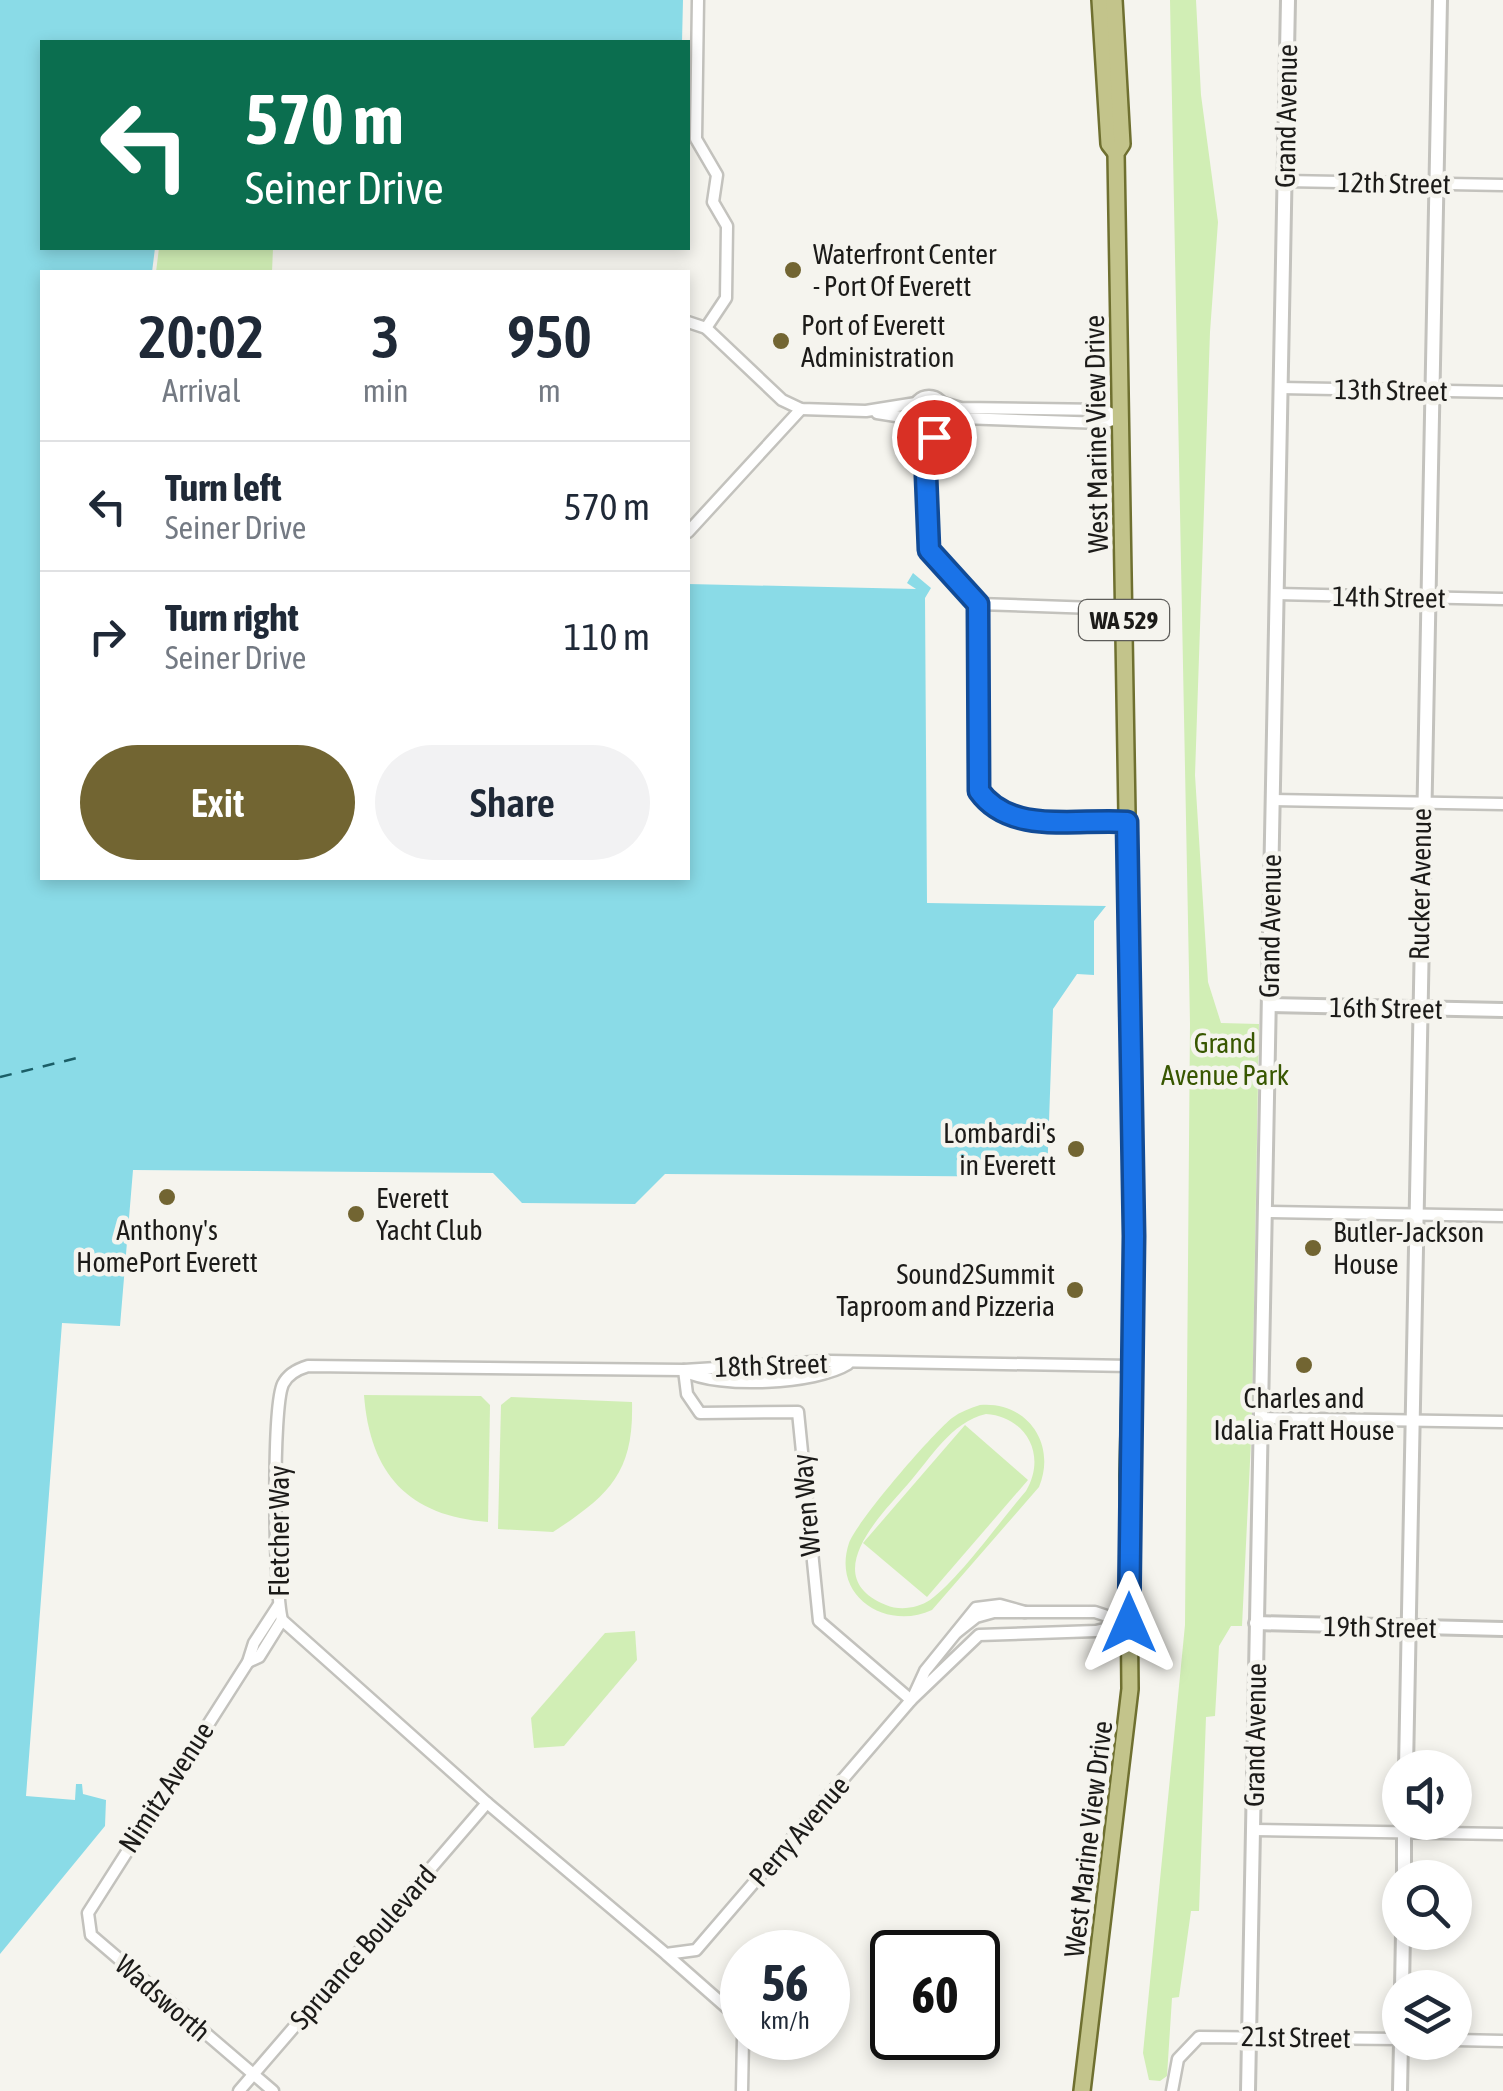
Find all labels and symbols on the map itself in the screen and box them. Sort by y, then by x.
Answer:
street label: Grand Avenue [1269,44,1303,188]
street label: 12th Street [1337,166,1451,200]
place label: Waterfront Center - Port Of Everett [813,238,997,302]
marker: Waterfront Center - Port Of Everett [782,259,804,281]
place label: Port of Everett Administration [801,309,955,373]
street label: West Marine View Drive [1078,315,1114,553]
marker: Port of Everett Administration [770,330,792,352]
street label: 13th Street [1334,373,1448,407]
pin [892,395,977,480]
street label: 14th Street [1332,580,1446,614]
road number: WA 529 [1079,600,1169,640]
street label: Rucker Avenue [1403,808,1437,960]
street label: Grand Avenue [1253,854,1287,998]
street label: 16th Street [1329,991,1443,1025]
park label: Grand Avenue Park [1161,1027,1289,1091]
place label: Lombardi's in Everett [943,1117,1056,1181]
marker: Lombardi's in Everett [1065,1138,1087,1160]
place label: Everett Yacht Club [376,1182,482,1246]
marker: Anthony's HomePort Everett [156,1186,178,1208]
marker: Everett Yacht Club [345,1203,367,1225]
place label: Anthony's HomePort Everett [76,1214,258,1278]
place label: Butler-Jackson House [1333,1216,1484,1280]
marker: Butler-Jackson House [1302,1237,1324,1259]
place label: Sound2Summit Taproom and Pizzeria [836,1258,1055,1322]
marker: Sound2Summit Taproom and Pizzeria [1064,1279,1086,1301]
street label: 18th Street [714,1347,828,1383]
marker: Charles and Idalia Fratt House [1293,1354,1315,1376]
place label: Charles and Idalia Fratt House [1213,1382,1395,1446]
street label: Wren Way [786,1452,826,1558]
street label: Fletcher Way [263,1465,295,1597]
position arrow [1077,1571,1181,1675]
street label: 19th Street [1323,1610,1437,1644]
street label: Grand Avenue [1238,1663,1272,1807]
street label: Nimitz Avenue [112,1716,220,1858]
street label: West Marine View Drive [1058,1719,1118,1959]
street label: Perry Avenue [742,1769,856,1893]
street label: Spruance Boulevard [283,1859,443,2035]
speed limit sign: 60 [870,1930,1000,2060]
street label: Wadsworth [109,1948,217,2048]
street label: 21st Street [1241,2020,1351,2054]

